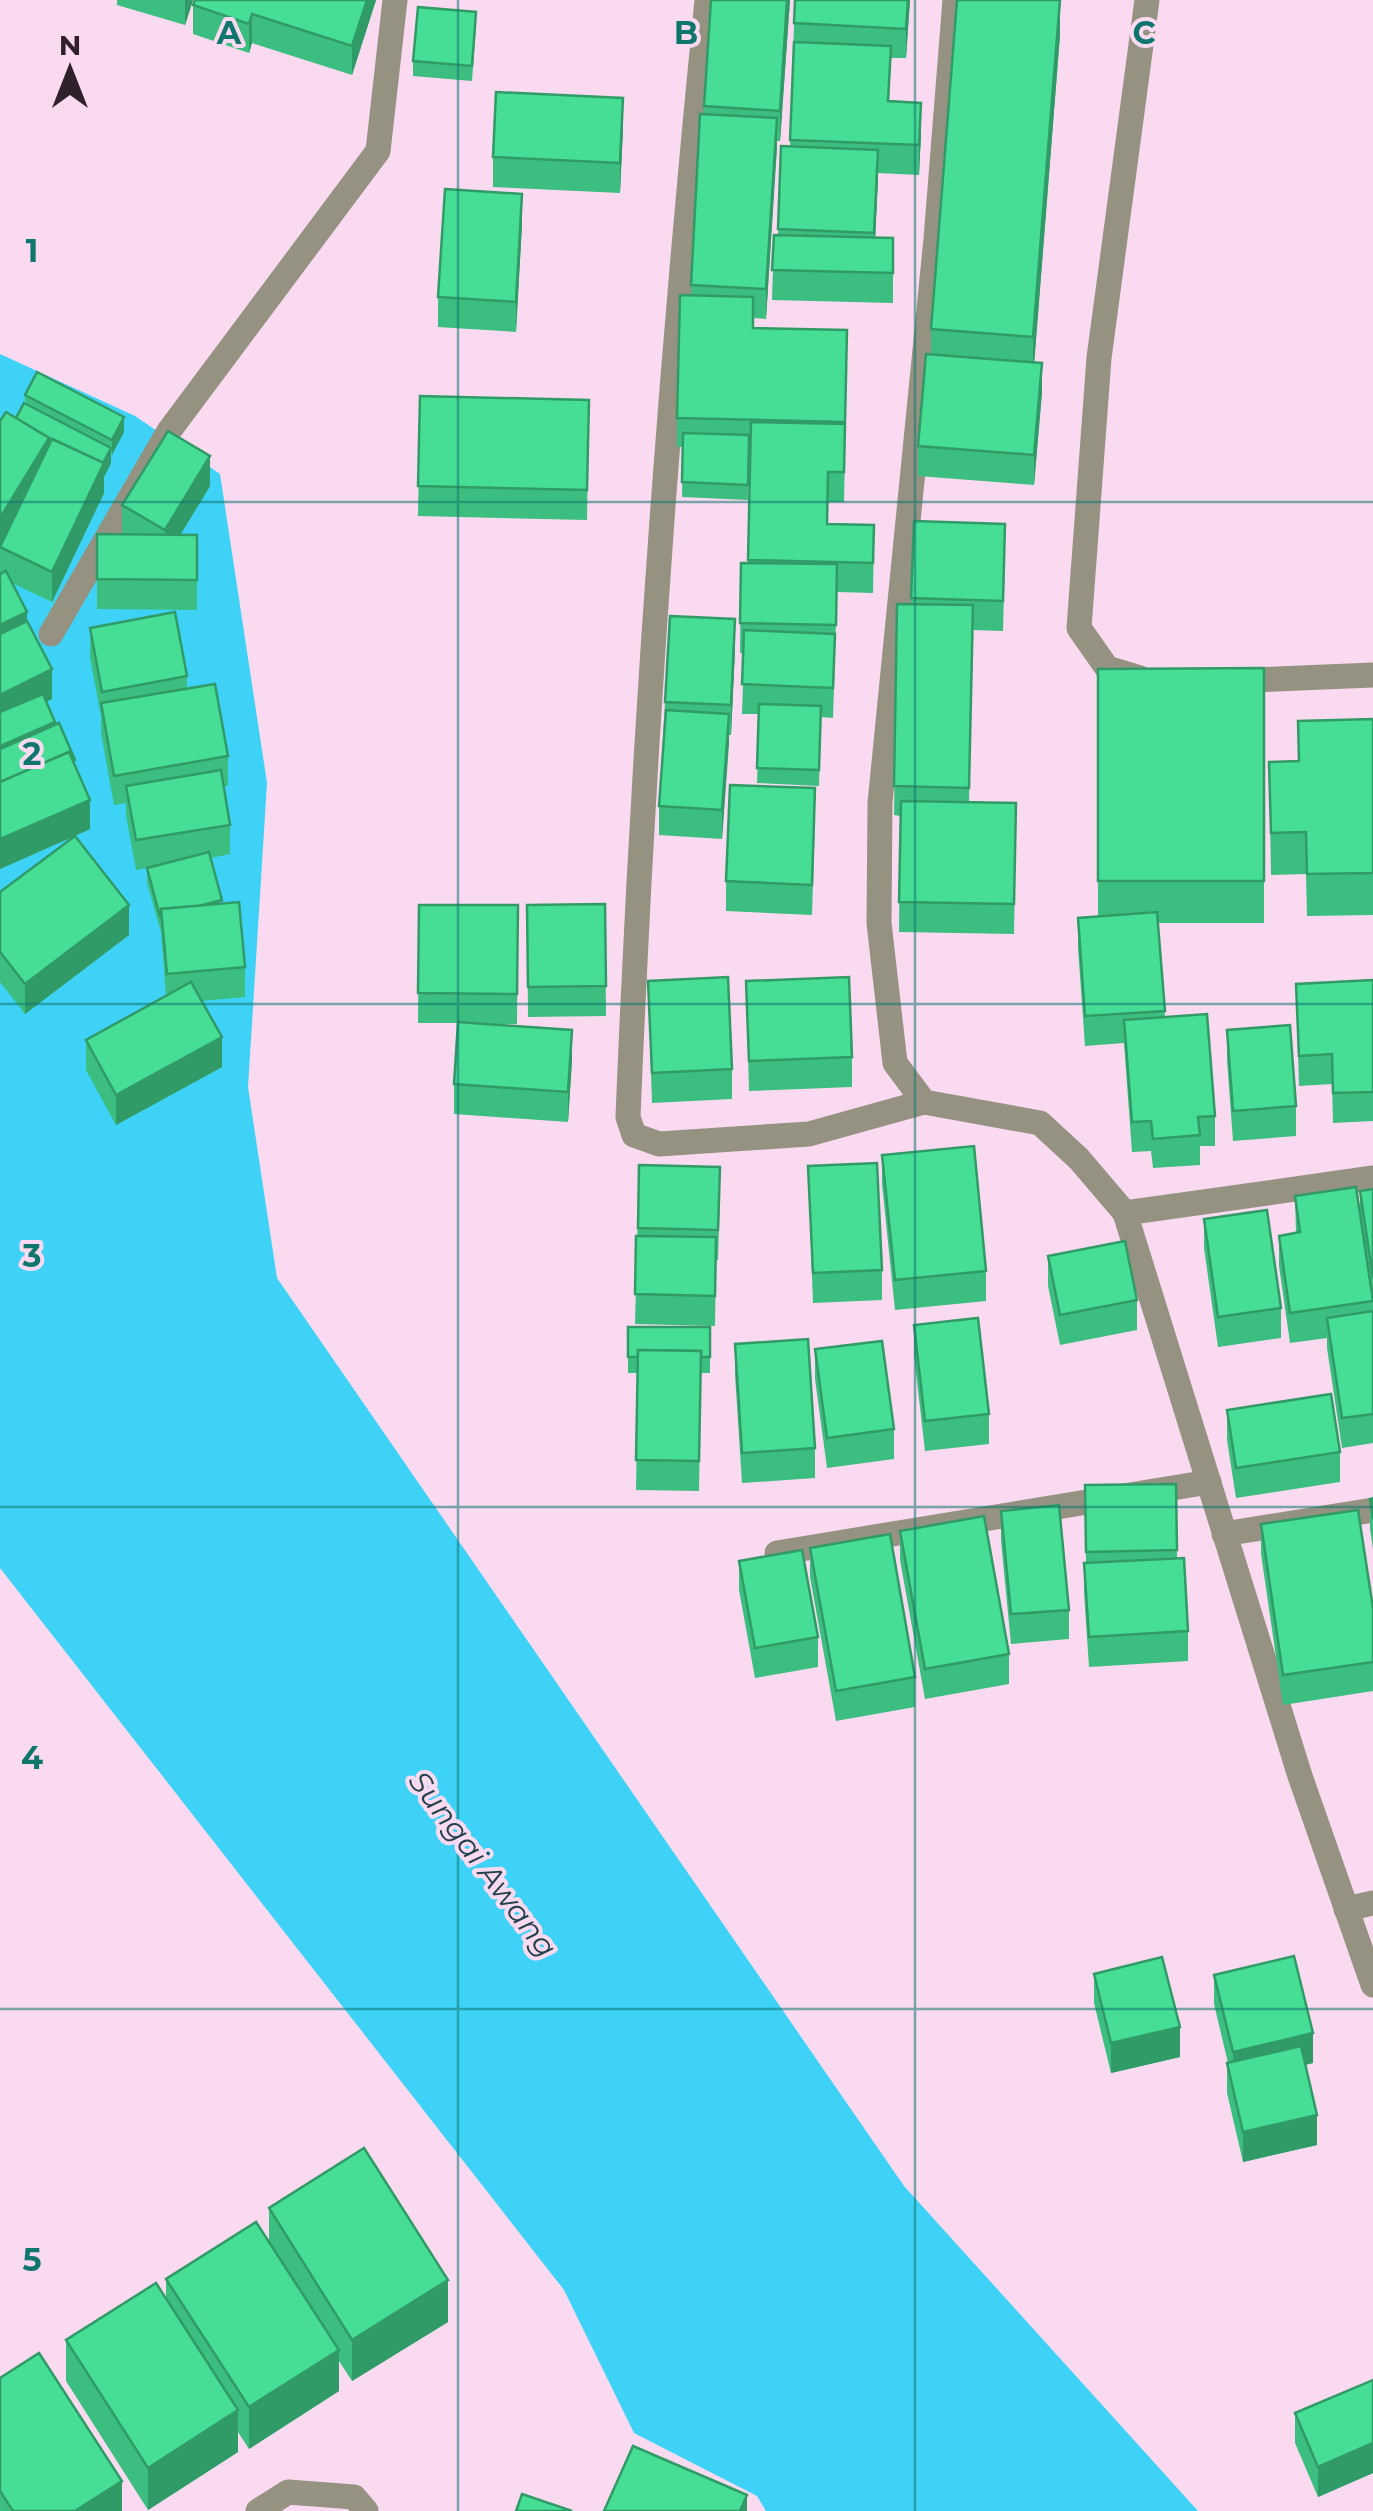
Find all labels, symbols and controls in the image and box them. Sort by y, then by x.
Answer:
text: A [216,13,242,52]
text: B [674,13,698,52]
text: C [1132,13,1156,52]
north arrow [20,20,120,120]
text: N [59,28,81,62]
text: 1 [26,231,38,270]
text: 2 [23,734,41,773]
text: 3 [22,1236,41,1275]
text: 4 [21,1738,43,1777]
water label: Sungai Awang [401,1764,565,1964]
text: 5 [22,2240,42,2279]

